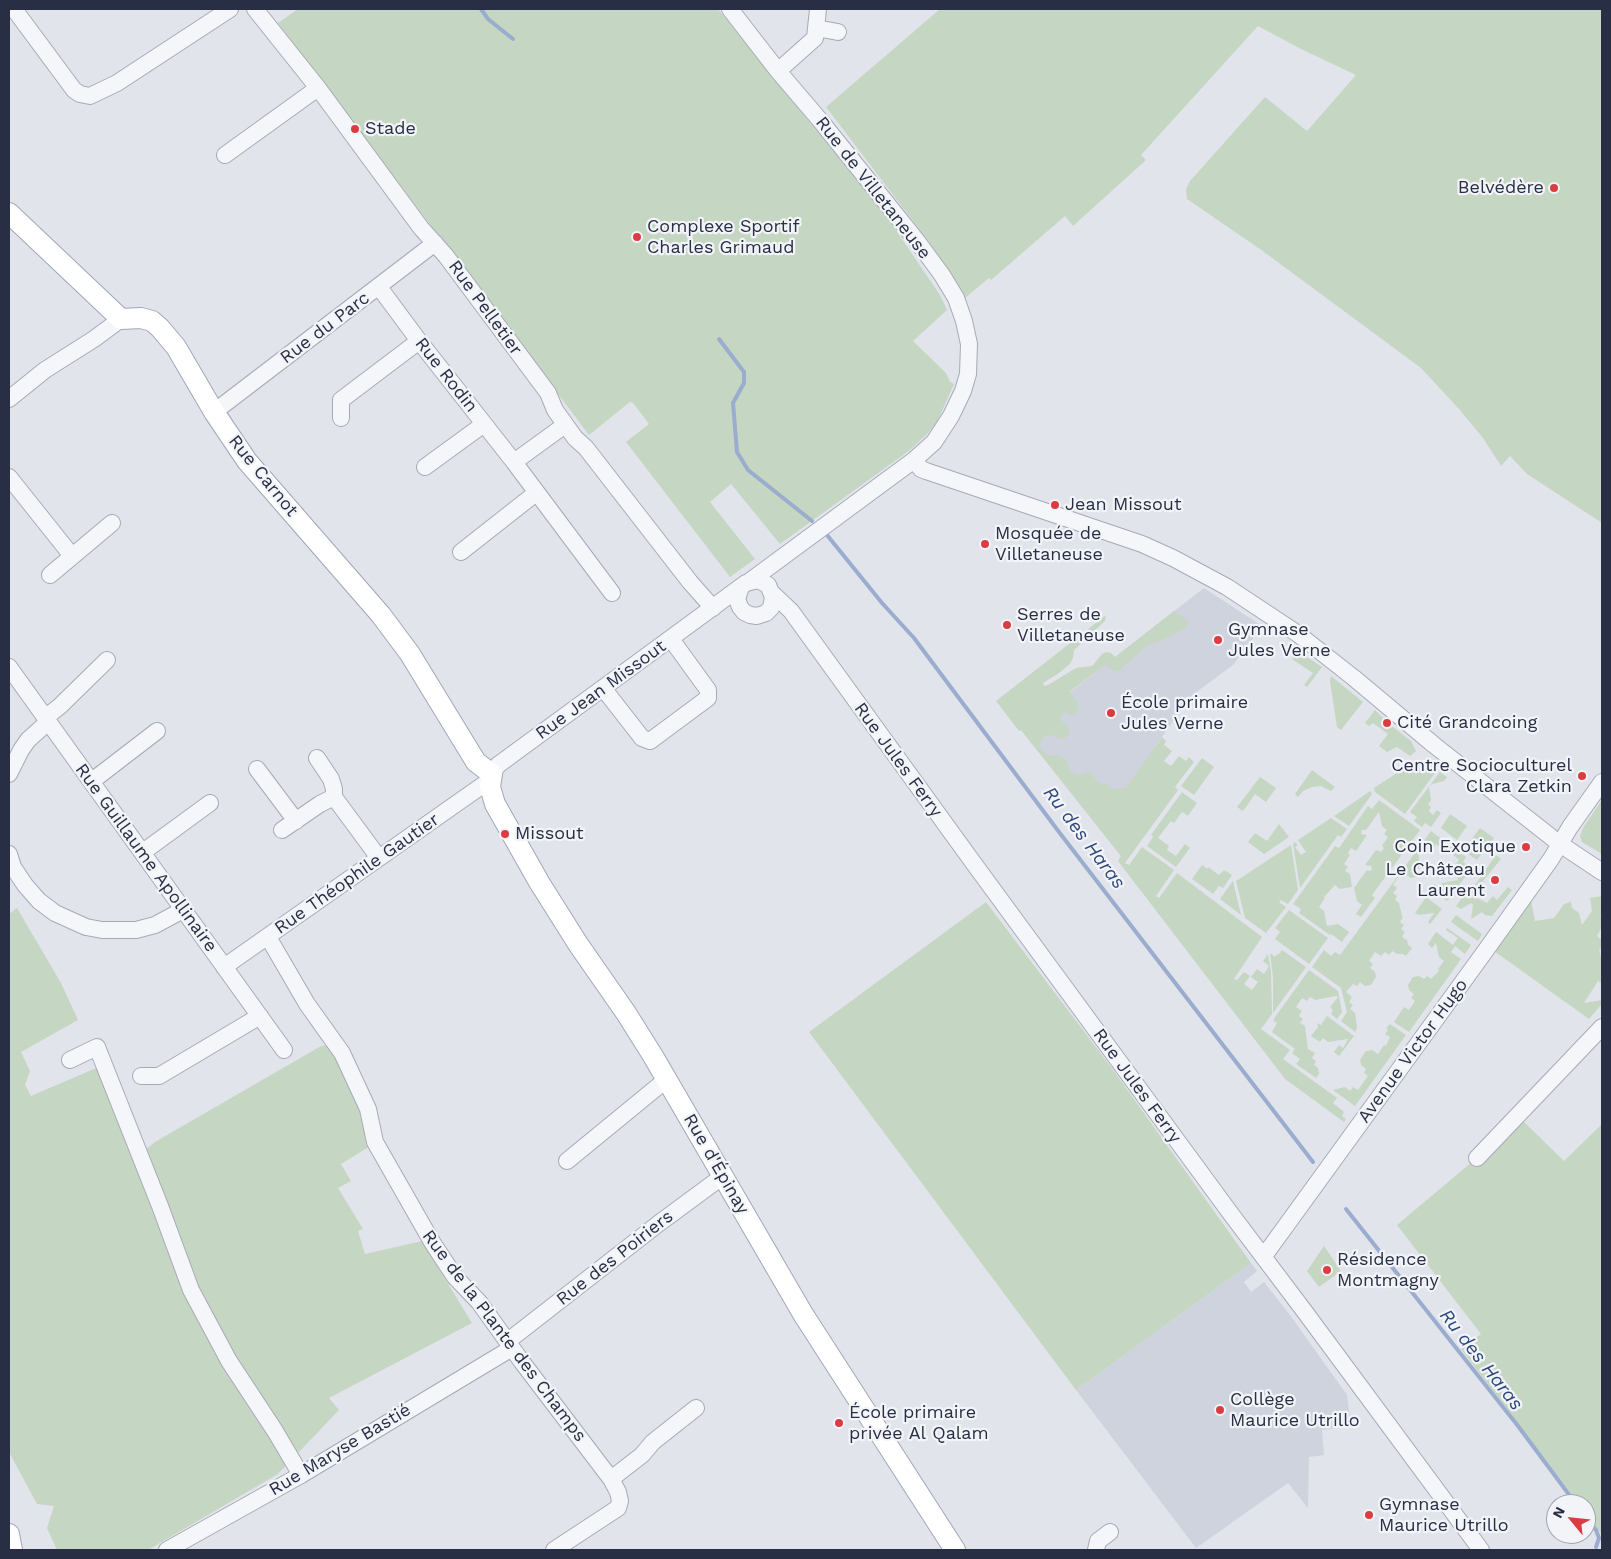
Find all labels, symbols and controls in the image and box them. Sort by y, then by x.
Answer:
street label: Rue de Villetaneuse [811,112,935,264]
place label: Stade [365,118,416,140]
marker: Stade [349,123,361,135]
place label: Belvédère [1458,177,1544,199]
marker: Belvédère [1548,182,1560,194]
place label: Complexe Sportif Charles Grimaud [647,216,800,258]
marker: Complexe Sportif Charles Grimaud [631,231,643,243]
street label: Rue Pelletier [443,256,527,360]
street label: Rue du Parc [276,287,374,369]
street label: Rue Rodin [410,333,482,417]
street label: Rue Carnot [224,431,302,521]
place label: Jean Missout [1065,494,1181,516]
marker: Jean Missout [1049,499,1061,511]
place label: Mosquée de Villetaneuse [995,523,1103,566]
marker: Mosquée de Villetaneuse [979,538,991,550]
place label: Serres de Villetaneuse [1017,604,1125,646]
marker: Serres de Villetaneuse [1001,619,1013,631]
place label: Gymnase Jules Verne [1228,619,1331,662]
marker: Gymnase Jules Verne [1212,634,1224,646]
street label: Rue Jean Missout [532,635,670,745]
place label: École primaire Jules Verne [1121,692,1248,734]
street label: Rue Jules Ferry [849,698,947,822]
marker: École primaire Jules Verne [1105,707,1117,719]
place label: Cité Grandcoing [1397,712,1537,734]
marker: Cité Grandcoing [1381,717,1393,729]
place label: Centre Socioculturel Clara Zetkin [1391,755,1572,798]
street label: Rue Guillaume Apollinaire [70,760,222,956]
marker: Centre Socioculturel Clara Zetkin [1576,770,1588,782]
water label: Ru des Haras [1038,782,1130,894]
street label: Rue Théophile Gautier [271,809,443,939]
place label: Missout [515,823,584,845]
marker: Missout [499,828,511,840]
place label: Coin Exotique [1394,836,1516,858]
marker: Coin Exotique [1520,841,1532,853]
place label: Le Château Laurent [1385,859,1485,902]
marker: Le Château Laurent [1489,874,1501,886]
street label: Avenue Victor Hugo [1354,975,1472,1127]
street label: Rue Jules Ferry [1088,1024,1186,1148]
street label: Rue d'Épinay [679,1110,753,1218]
street label: Rue des Poiriers [552,1206,678,1310]
street label: Rue de la Plante des Champs [417,1226,591,1446]
place label: Résidence Montmagny [1337,1249,1439,1292]
marker: Résidence Montmagny [1321,1264,1333,1276]
water label: Ru des Haras [1434,1305,1528,1415]
place label: Collège Maurice Utrillo [1230,1389,1360,1432]
street label: Rue Maryse Bastié [265,1399,415,1501]
place label: École primaire privée Al Qalam [849,1402,989,1445]
marker: Collège Maurice Utrillo [1214,1404,1226,1416]
marker: École primaire privée Al Qalam [833,1417,845,1429]
place label: Gymnase Maurice Utrillo [1379,1494,1509,1536]
north arrow [1546,1494,1596,1544]
text: N [1549,1504,1568,1521]
marker: Gymnase Maurice Utrillo [1363,1509,1375,1521]

